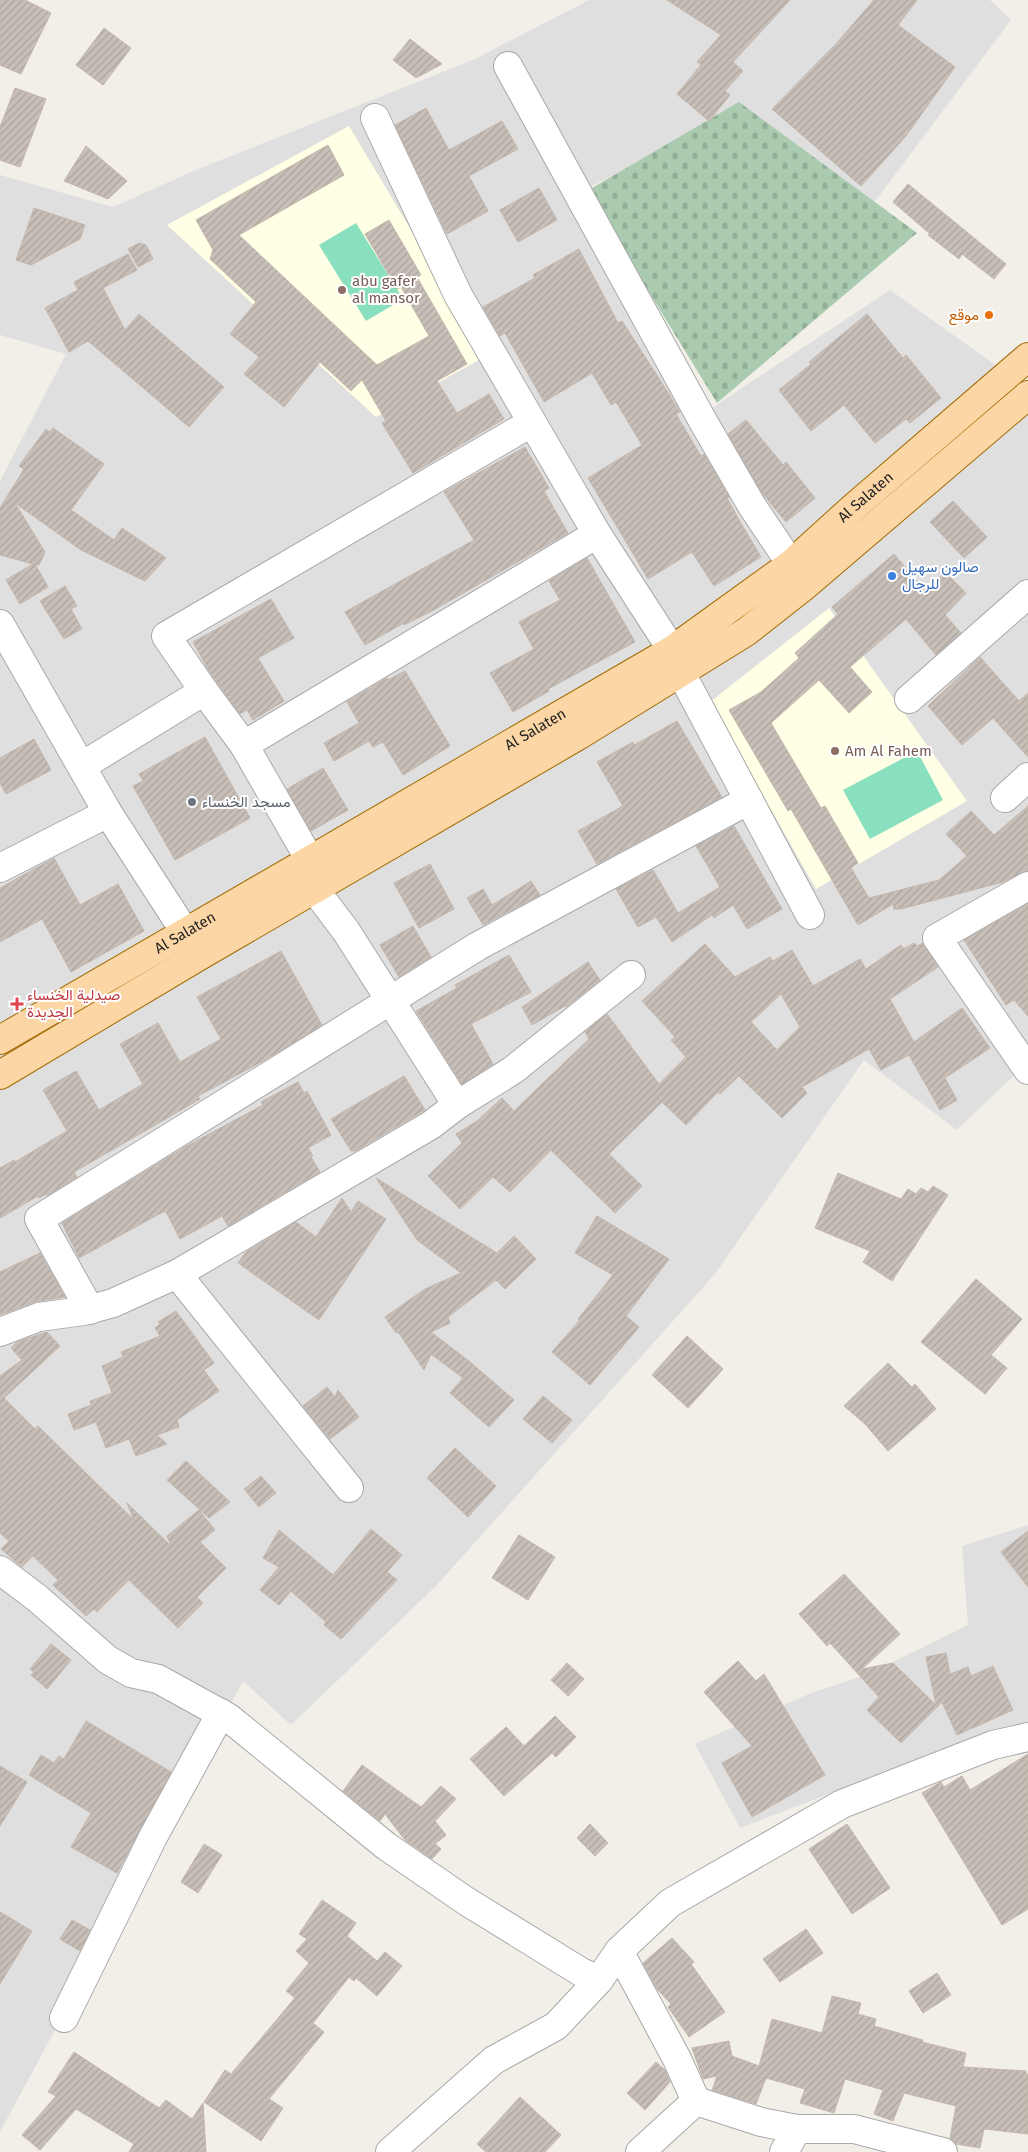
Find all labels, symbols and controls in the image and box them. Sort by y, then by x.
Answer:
place label: abu gafer al mansor [352,272,420,307]
marker: abu gafer al mansor [336,284,348,296]
place label: موقع [948,306,979,326]
marker: موقع [983,309,995,321]
street label: Al Salaten [834,468,897,526]
place label: صالون سهيل للرجال [902,558,979,593]
marker: صالون سهيل للرجال [886,570,898,582]
street label: Al Salaten [501,704,569,754]
place label: Am Al Fahem [845,742,932,760]
marker: Am Al Fahem [829,745,841,757]
place label: مسجد الخنساء [202,793,291,811]
marker: مسجد الخنساء [186,796,198,808]
street label: Al Salaten [151,908,219,957]
place label: صيدلية الخنساء الجديدة [27,986,120,1021]
marker: صيدلية الخنساء الجديدة [11,998,23,1010]

